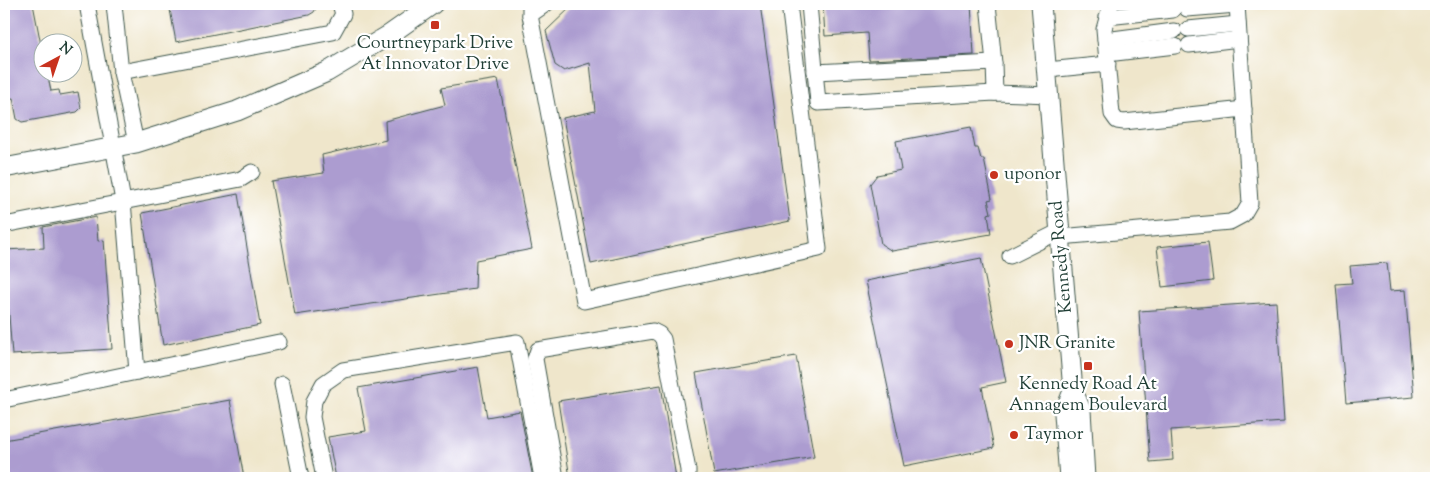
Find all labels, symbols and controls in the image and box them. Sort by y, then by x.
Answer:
marker: Courtneypark Drive At Innovator Drive [429,19,441,31]
place label: Courtneypark Drive At Innovator Drive [357,31,513,78]
north arrow [32,32,82,82]
text: N [54,38,76,61]
place label: uponor [1004,162,1062,188]
marker: uponor [988,169,1000,181]
street label: Kennedy Road [1044,199,1080,315]
place label: JNR Granite [1018,331,1115,357]
marker: JNR Granite [1003,338,1015,350]
marker: Kennedy Road At Annagem Boulevard [1082,360,1094,372]
place label: Kennedy Road At Annagem Boulevard [1009,372,1167,419]
place label: Taymor [1024,422,1084,448]
marker: Taymor [1008,429,1020,441]

